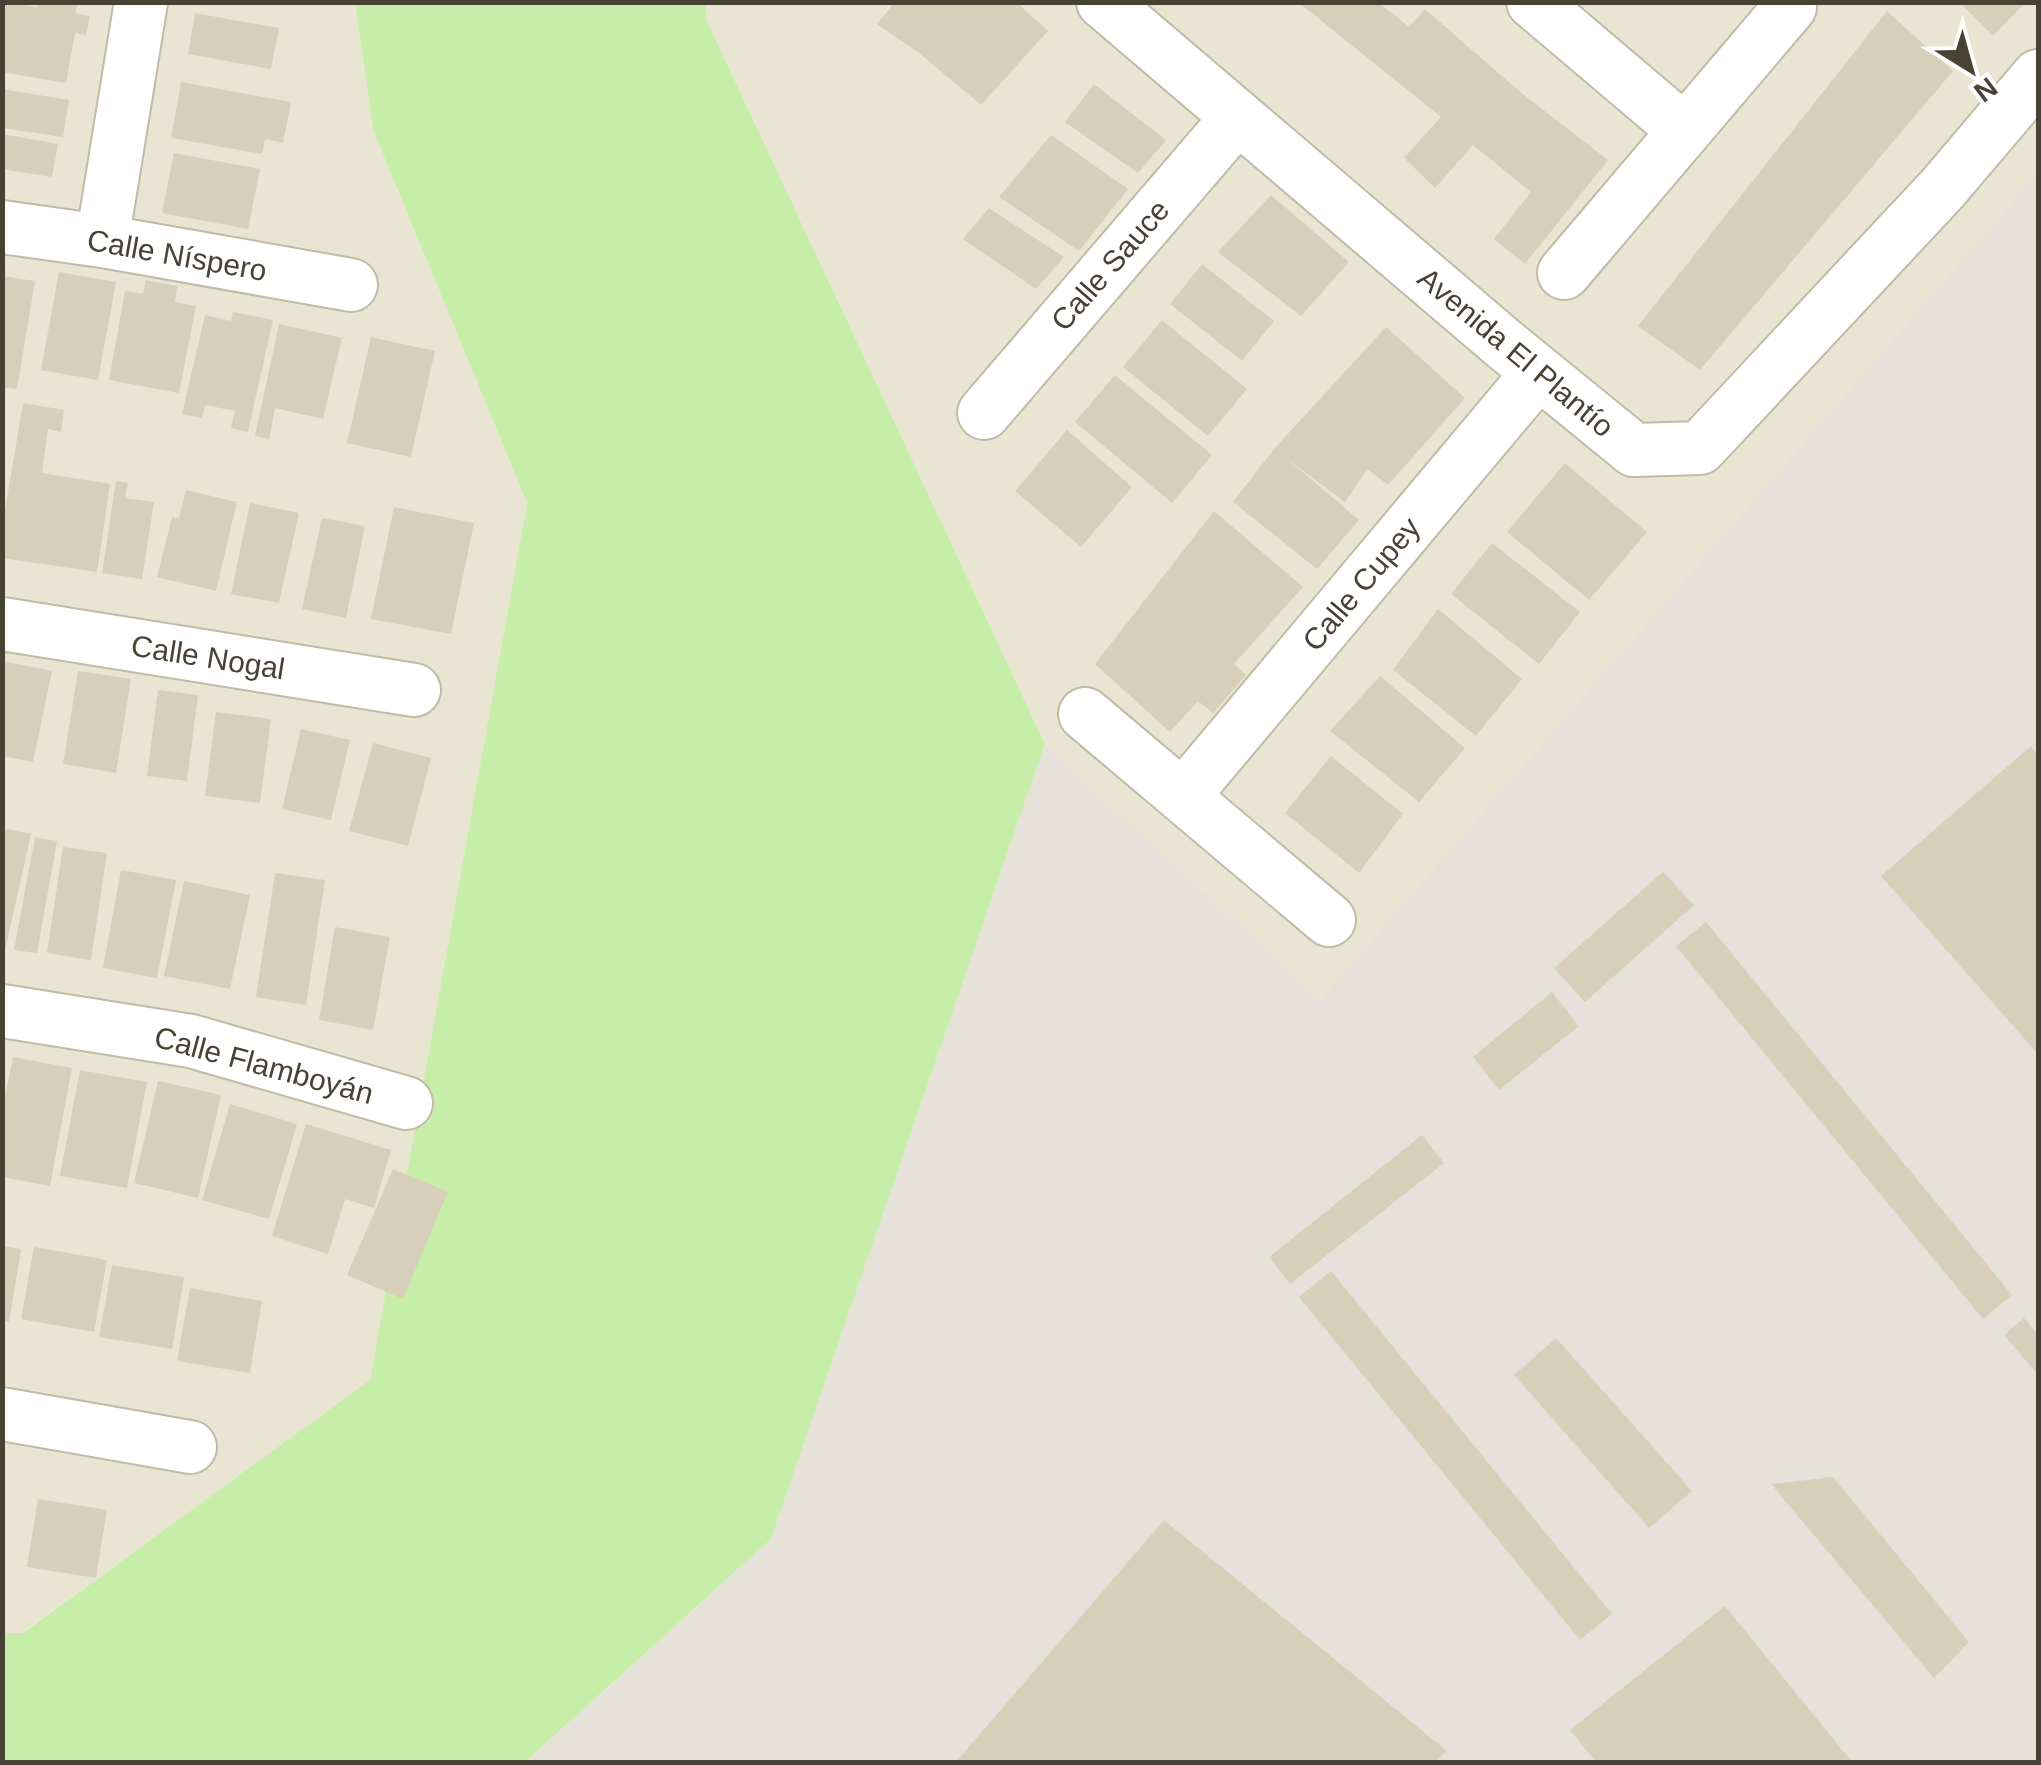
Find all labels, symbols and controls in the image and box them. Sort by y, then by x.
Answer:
north arrow [1921,20,2021,120]
text: N [1968,71,2003,108]
street label: Calle Sauce [1044,193,1176,337]
street label: Calle Níspero [85,223,269,287]
street label: Avenida El Plantío [1412,261,1620,443]
street label: Calle Cupey [1296,511,1426,657]
street label: Calle Nogal [129,629,287,685]
street label: Calle Flamboyán [151,1020,377,1110]

